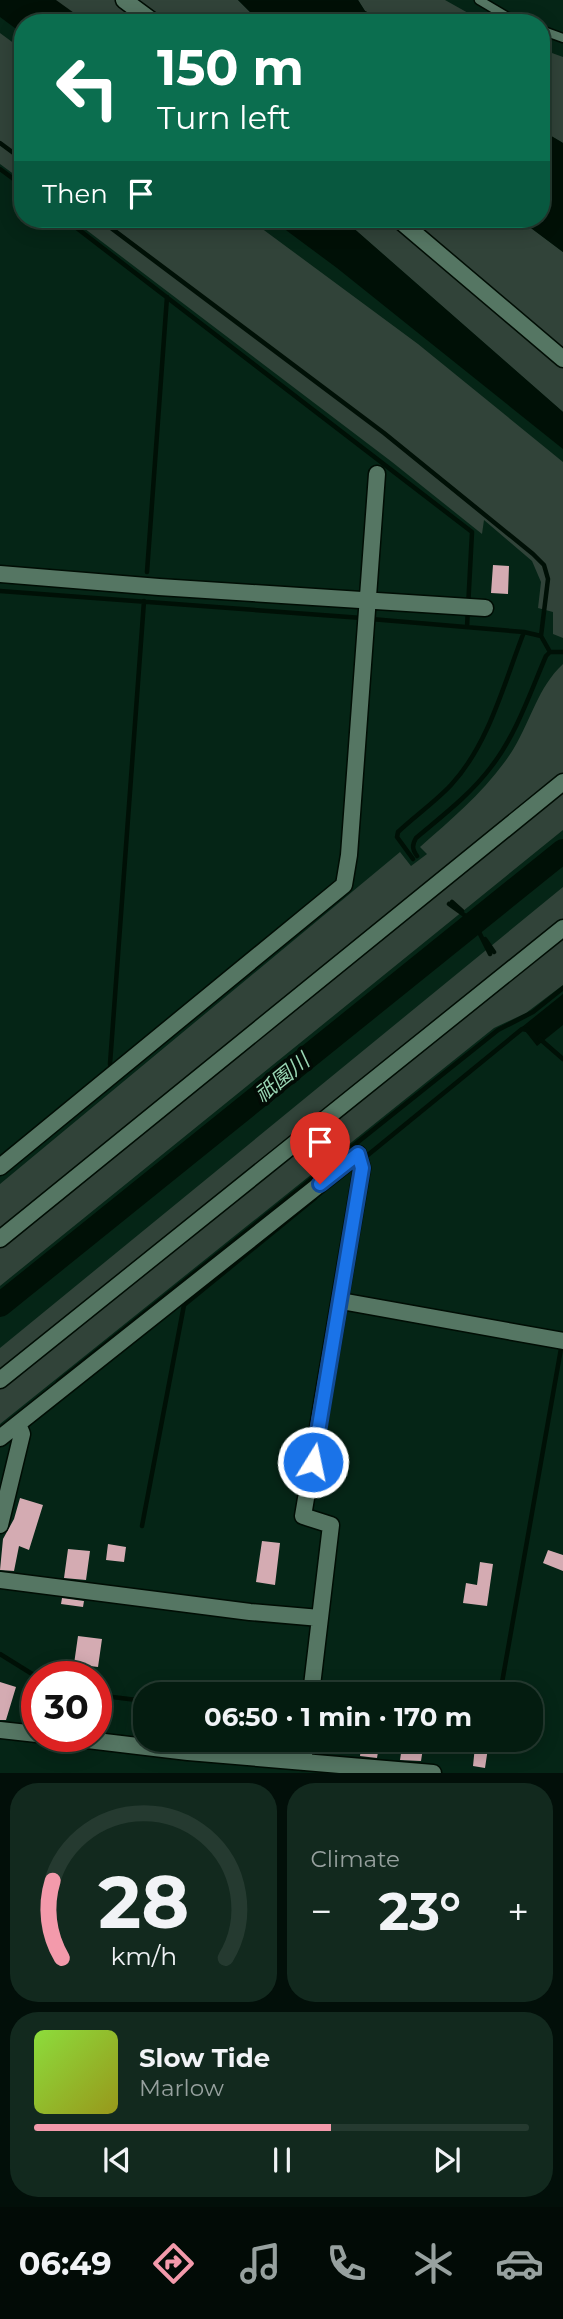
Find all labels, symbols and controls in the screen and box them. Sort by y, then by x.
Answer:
text: 150 m [157,38,304,97]
icon: left [42,42,133,133]
text: Turn left [157,98,291,137]
icon: arrive [122,175,160,213]
text: Then [42,178,108,210]
water label: 祇園川 [249,1047,316,1107]
pin [290,1112,350,1184]
icon: arrive [301,1123,339,1161]
position arrow [276,1425,350,1499]
speed limit sign: 30 [21,1661,112,1752]
text: 06:50 · 1 min · 170 m [204,1701,472,1733]
text: Climate [311,1845,400,1873]
text: 28 [98,1859,189,1947]
text: 23° [379,1880,461,1943]
text: − [311,1888,332,1935]
text: + [507,1888,529,1935]
text: km/h [110,1941,177,1971]
text: Slow Tide [139,2042,270,2074]
text: Marlow [139,2074,224,2102]
icon: previous [98,2141,136,2179]
icon: pause [263,2141,301,2179]
icon: next [428,2141,466,2179]
icon: directions [149,2239,198,2288]
icon: music [236,2239,285,2288]
icon: phone [322,2239,371,2288]
icon: climate [409,2239,458,2288]
icon: car [495,2239,544,2288]
text: 06:49 [19,2244,112,2283]

